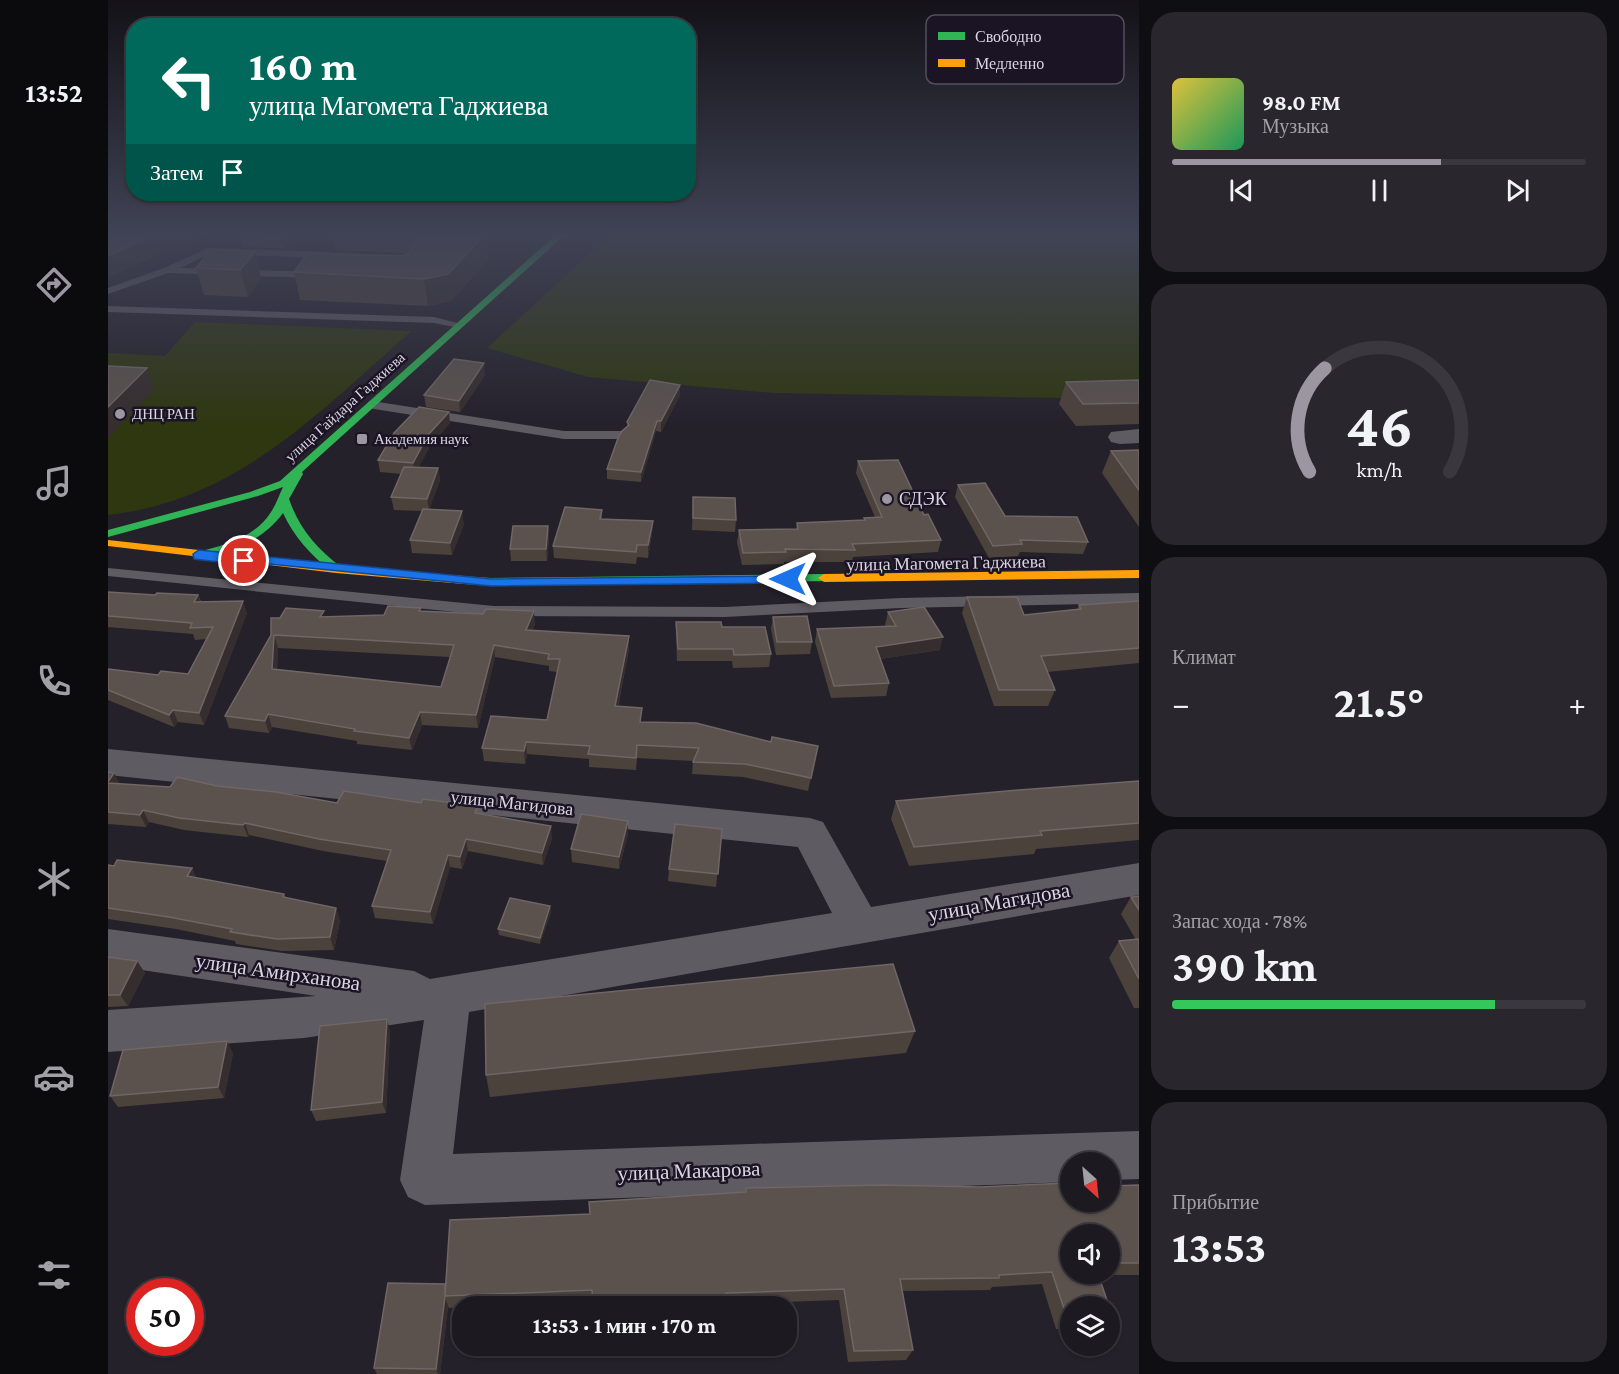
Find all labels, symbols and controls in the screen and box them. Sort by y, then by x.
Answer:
legend [926,15,1124,84]
text: Свободно [975,28,1042,46]
icon: left [150,42,228,120]
text: 160 m [249,42,357,89]
text: Медленно [975,55,1044,73]
text: 13:52 [25,78,83,108]
text: 98.0 FM [1262,90,1341,115]
text: улица Магомета Гаджиева [249,91,548,121]
text: Музыка [1262,115,1329,137]
icon: arrive [216,156,249,189]
text: Затем [150,160,204,185]
icon: previous [1225,174,1258,207]
icon: pause [1363,174,1396,207]
icon: next [1501,174,1534,207]
icon: directions [33,264,75,306]
street label: улица Гайдара Гаджиева [282,349,408,465]
text: 46 [1345,390,1413,459]
place label: ДНЦ РАН [132,406,195,422]
marker: ДНЦ РАН [113,407,127,421]
place label: Академия наук [374,431,469,447]
marker: Академия наук [355,432,369,446]
text: km/h [1356,458,1403,482]
icon: music [33,462,75,504]
place label: СДЭК [899,489,948,509]
marker: СДЭК [880,492,894,506]
pin [218,535,269,586]
icon: arrive [227,544,260,577]
position arrow [756,547,820,611]
street label: улица Магомета Гаджиева [846,551,1046,575]
text: Климат [1172,646,1236,668]
icon: phone [33,660,75,702]
text: 21.5° [1334,677,1424,727]
text: − [1172,685,1189,722]
text: + [1569,685,1586,722]
street label: улица Магидова [450,787,574,819]
icon: climate [33,858,75,900]
street label: улица Магидова [926,878,1073,926]
text: Запас хода · 78% [1172,910,1307,932]
text: 390 km [1172,941,1317,991]
street label: улица Амирханова [194,949,363,996]
icon: car [33,1056,75,1098]
north arrow [1060,1152,1120,1212]
map controls [1060,1152,1120,1356]
street label: улица Макарова [617,1156,762,1185]
text: Прибытие [1172,1191,1259,1213]
text: 13:53 [1172,1222,1266,1272]
button: sound [1060,1224,1120,1284]
icon: filters [33,1254,75,1296]
speed limit sign: 50 [126,1278,204,1356]
button: layers [1060,1296,1120,1356]
text: 13:53 · 1 мин · 170 m [533,1313,716,1338]

